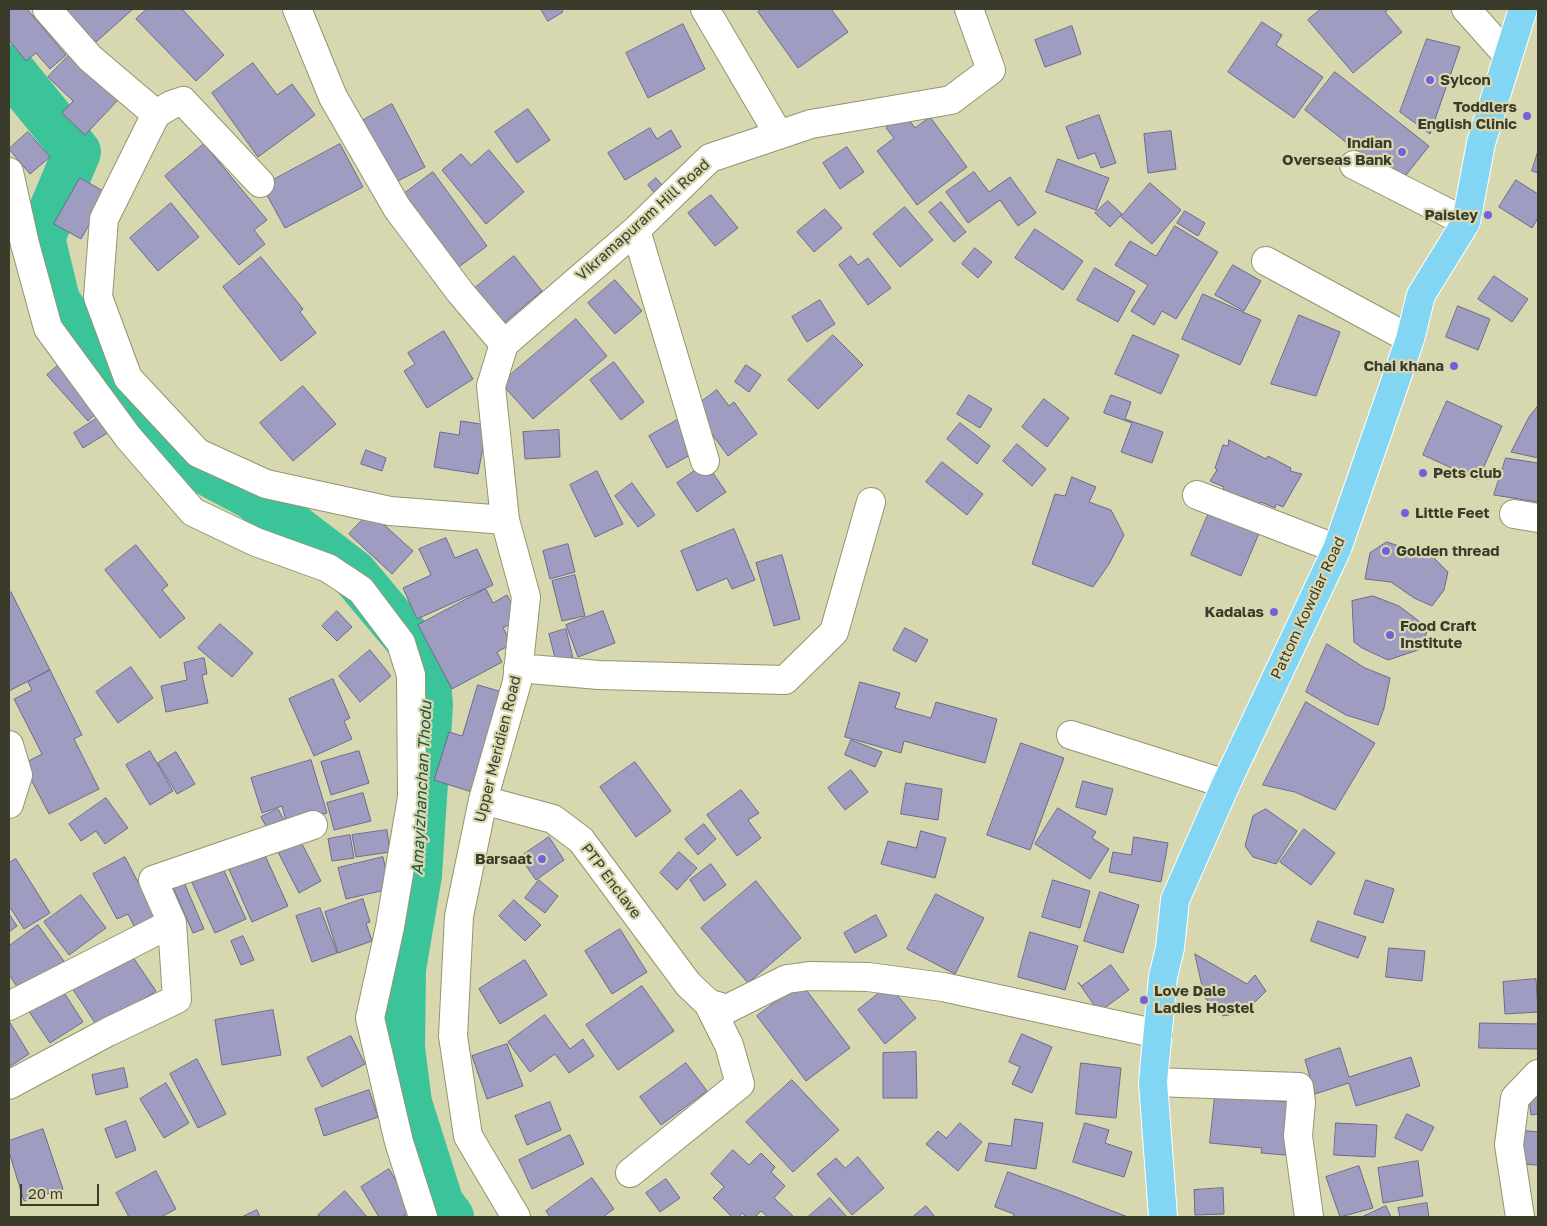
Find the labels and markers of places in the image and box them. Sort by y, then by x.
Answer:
place label: Sylcon [1440,71,1491,89]
marker: Sylcon [1424,74,1436,86]
place label: Toddlers English Clinic [1417,98,1517,133]
marker: Toddlers English Clinic [1521,110,1533,122]
place label: Indian Overseas Bank [1282,134,1392,169]
marker: Indian Overseas Bank [1396,146,1408,158]
place label: Paisley [1424,206,1478,224]
marker: Paisley [1482,209,1494,221]
place label: Chai khana [1363,357,1444,375]
marker: Chai khana [1448,360,1460,372]
place label: Pets club [1433,464,1502,482]
marker: Pets club [1417,467,1429,479]
place label: Little Feet [1415,504,1489,522]
marker: Little Feet [1399,507,1411,519]
place label: Golden thread [1396,542,1499,560]
marker: Golden thread [1380,545,1392,557]
place label: Kadalas [1205,603,1264,621]
marker: Kadalas [1268,606,1280,618]
place label: Food Craft Institute [1400,617,1477,652]
marker: Food Craft Institute [1384,629,1396,641]
place label: Barsaat [475,850,532,868]
marker: Barsaat [536,853,548,865]
place label: Love Dale Ladies Hostel [1154,982,1254,1017]
marker: Love Dale Ladies Hostel [1138,994,1150,1006]

